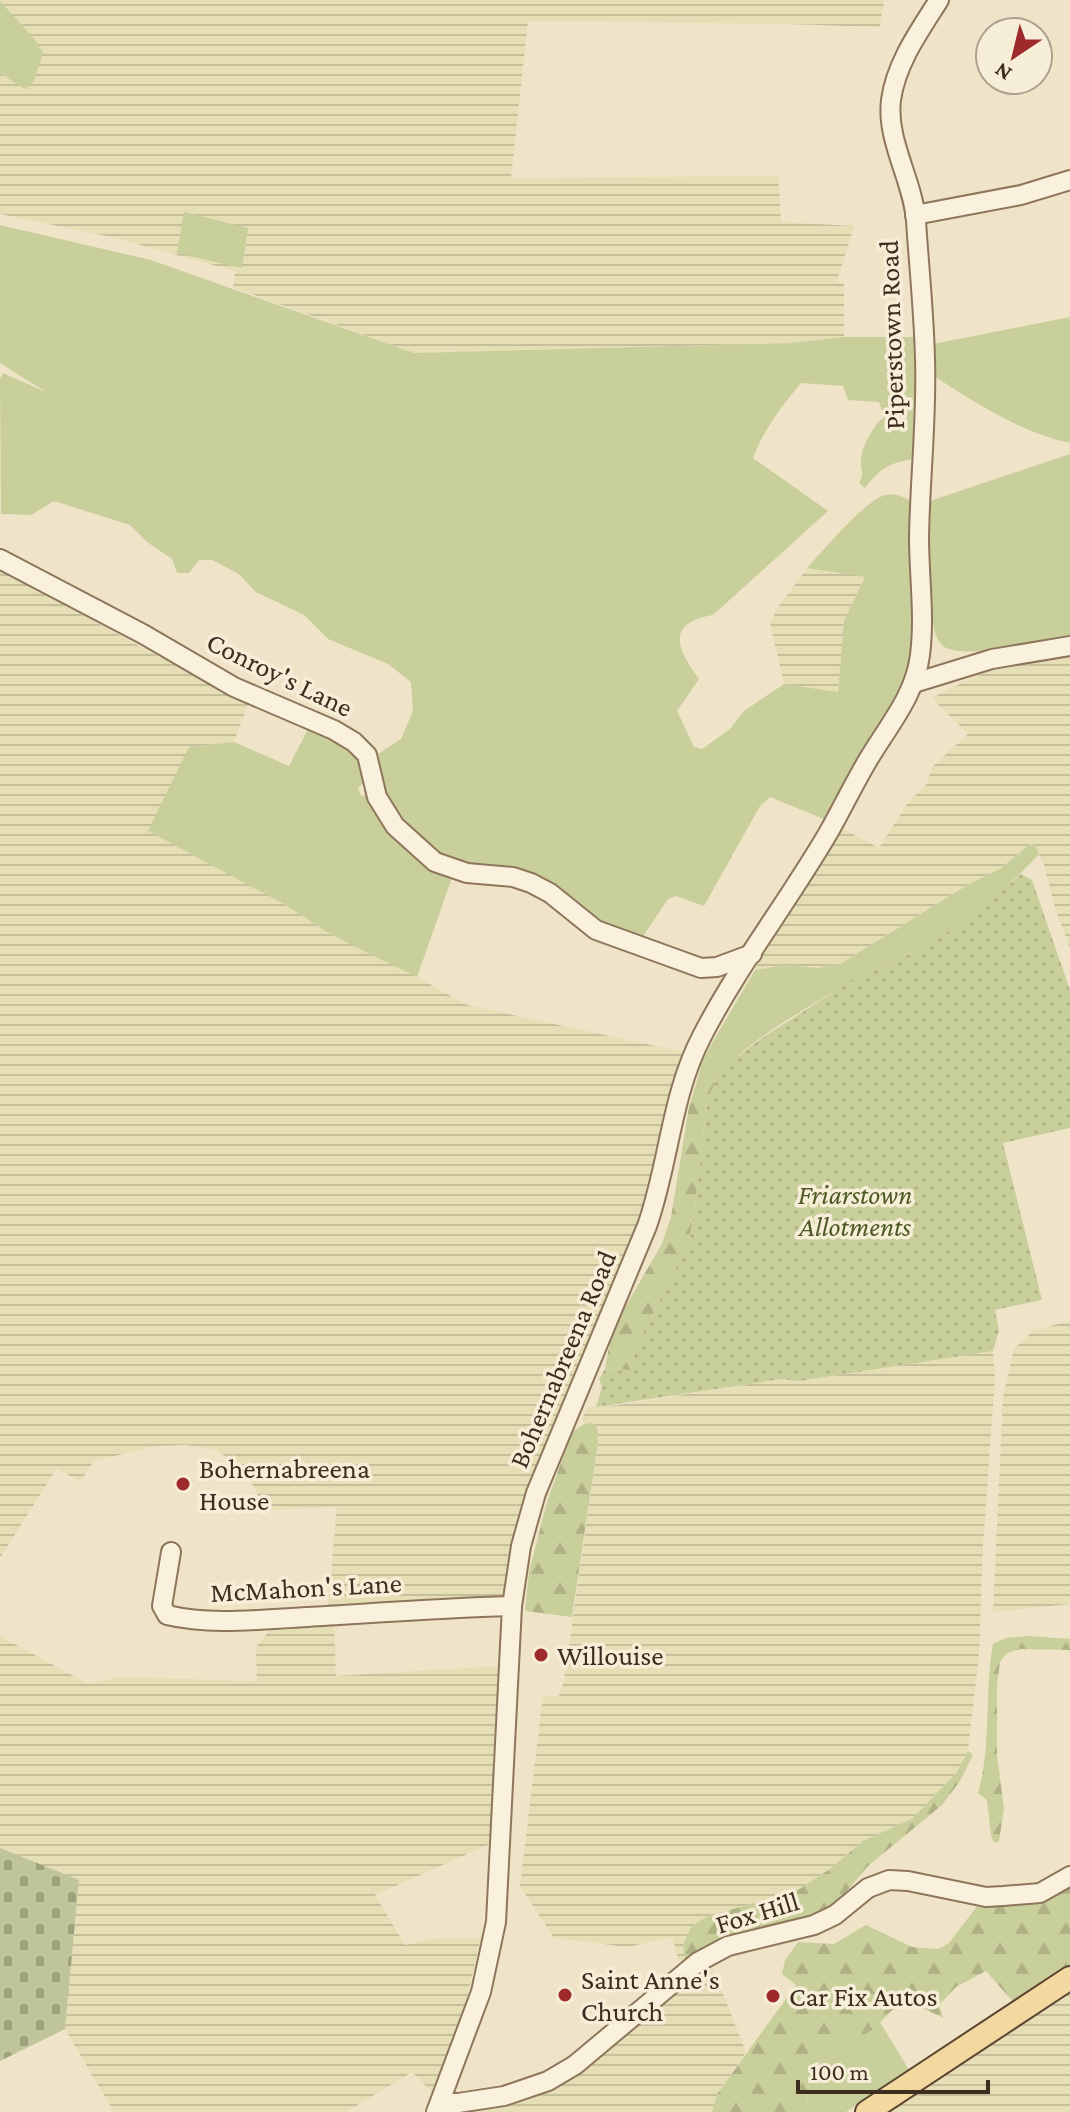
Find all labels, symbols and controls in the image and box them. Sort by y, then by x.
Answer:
north arrow [974,16,1054,96]
text: N [990,57,1016,87]
street label: Piperstown Road [873,239,910,430]
street label: Conroy's Lane [202,626,358,723]
park label: Friarstown Allotments [797,1179,912,1242]
street label: Bohernabreena Road [503,1246,622,1472]
place label: Bohernabreena House [199,1453,370,1516]
marker: Bohernabreena House [174,1475,192,1493]
street label: McMahon's Lane [209,1567,403,1608]
place label: Willouise [557,1640,664,1671]
marker: Willouise [532,1646,550,1664]
street label: Fox Hill [712,1885,803,1940]
place label: Saint Anne's Church [581,1964,720,2027]
place label: Car Fix Autos [789,1981,937,2012]
marker: Saint Anne's Church [556,1986,574,2004]
marker: Car Fix Autos [764,1987,782,2005]
scale bar [798,2044,988,2094]
text: 100 m [810,2058,869,2085]

